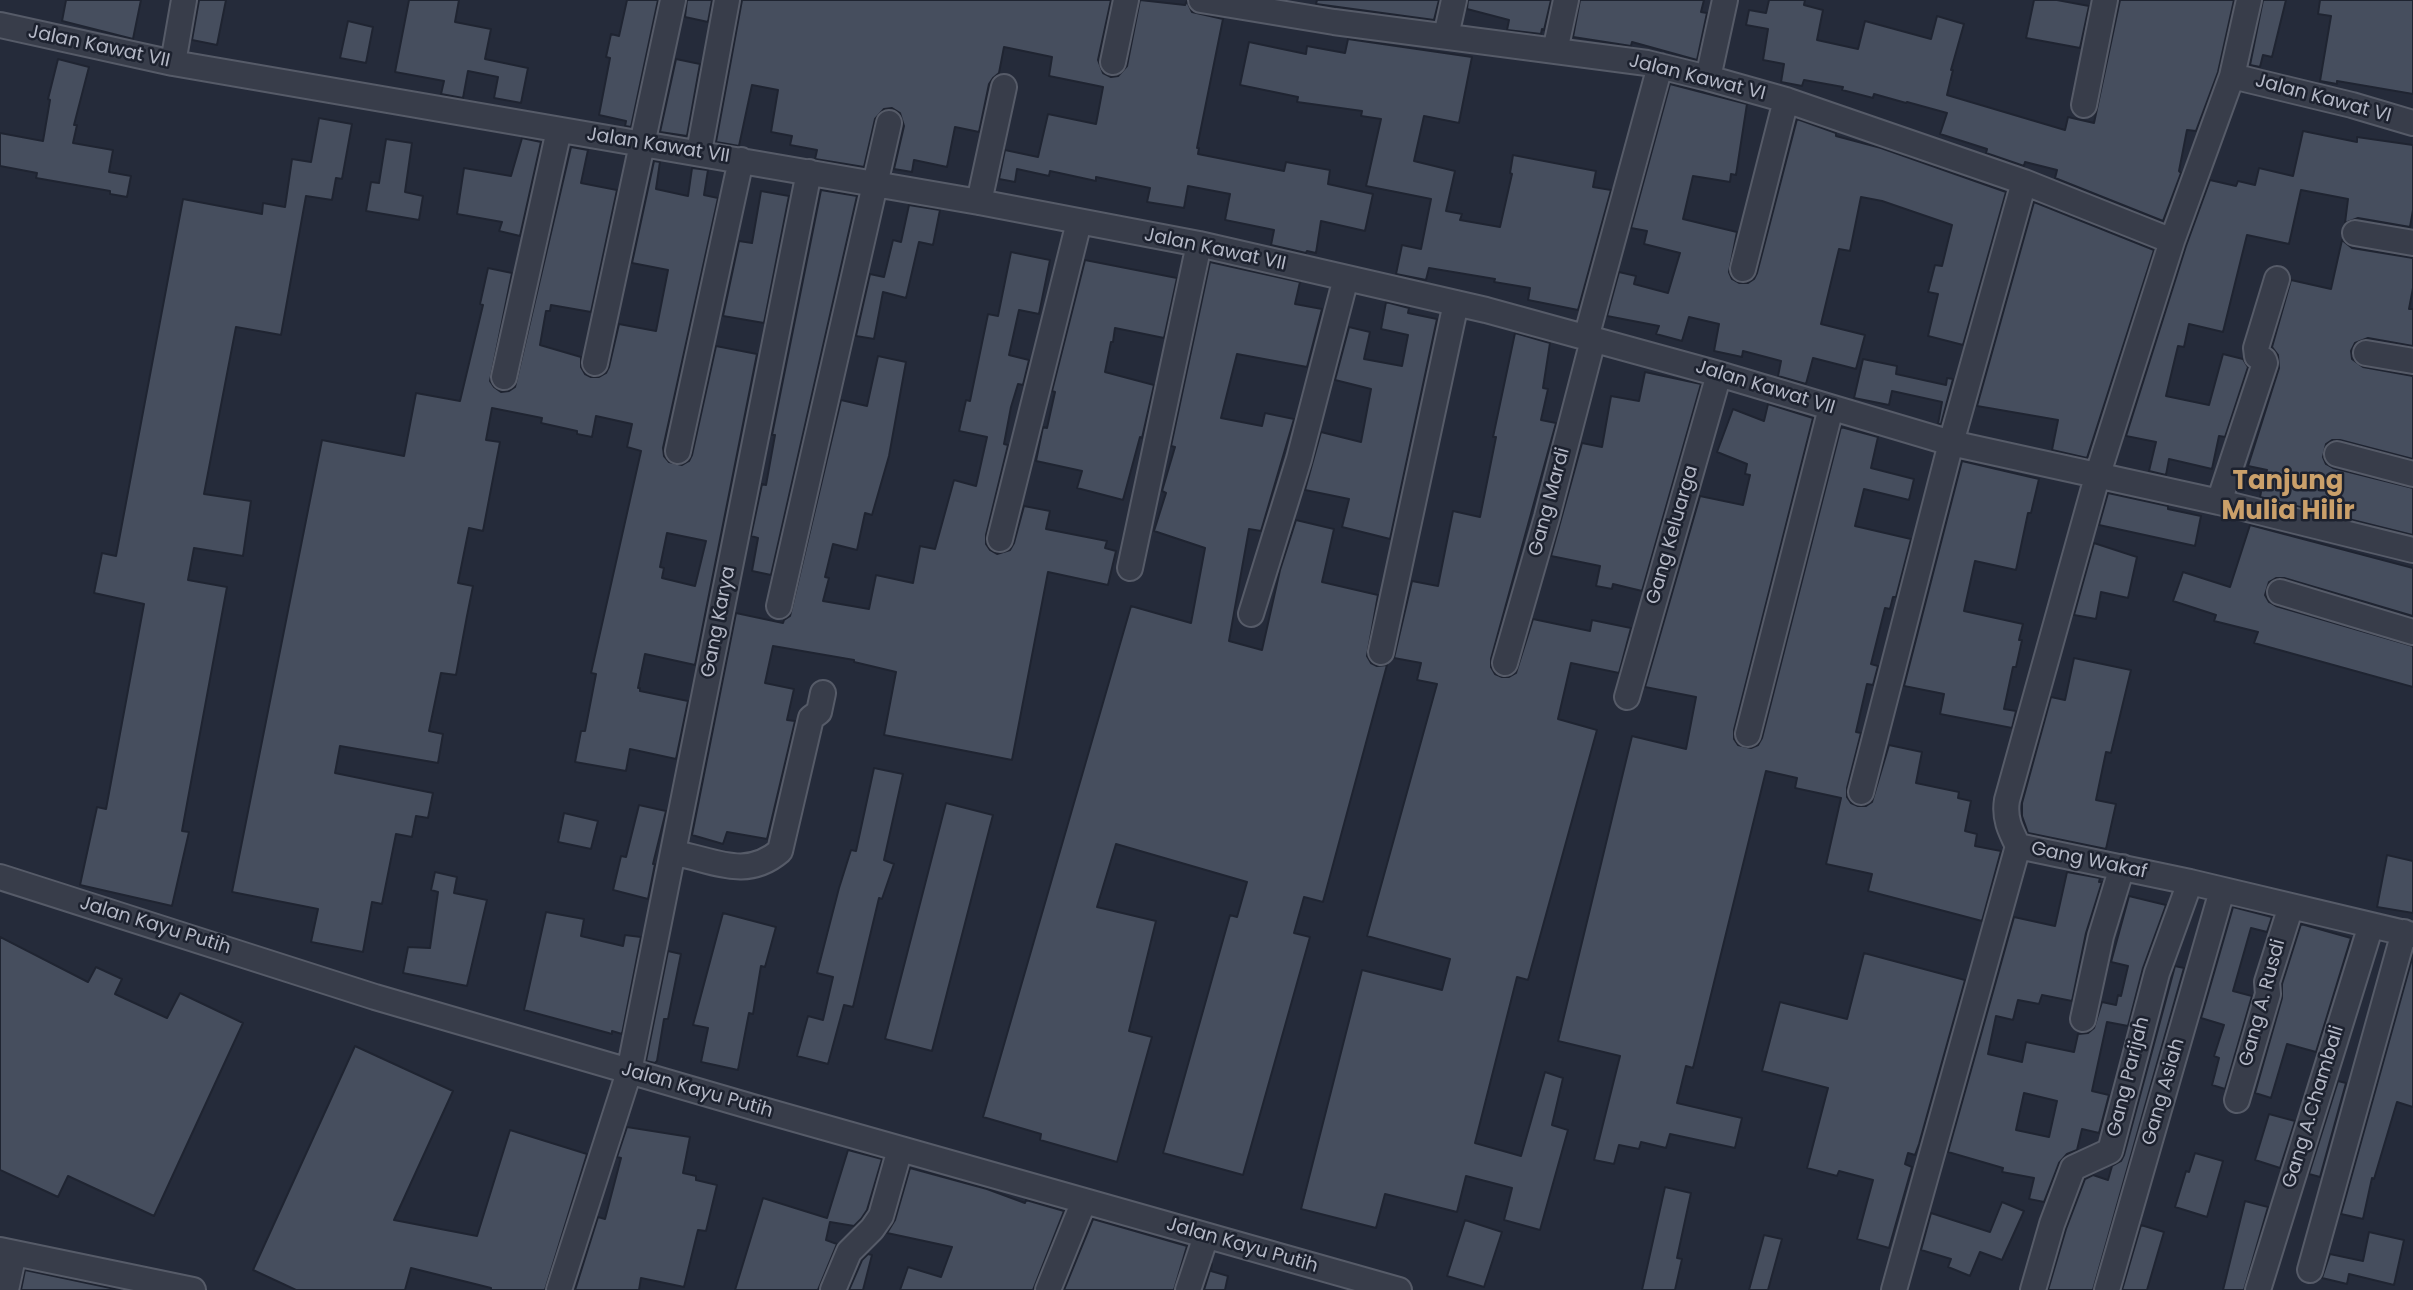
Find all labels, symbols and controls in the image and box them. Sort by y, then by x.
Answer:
street label: Jalan Kawat VII [26,21,172,73]
street label: Jalan Kawat VI [1626,50,1768,106]
street label: Jalan Kawat VI [2253,70,2393,128]
street label: Jalan Kawat VII [585,123,731,169]
street label: Jalan Kawat VII [1142,224,1288,276]
street label: Jalan Kawat VII [1693,356,1837,420]
street label: Gang Mardi [1525,445,1575,559]
street label: Gang Keluarga [1642,463,1704,607]
district label: Tanjung Mulia Hilir [2221,466,2355,528]
street label: Gang Karya [697,565,741,679]
street label: Gang Wakaf [2029,838,2149,884]
street label: Jalan Kayu Putih [77,892,233,960]
street label: Gang A. Rusdi [2235,937,2291,1069]
street label: Gang Parijah [2103,1015,2155,1139]
street label: Gang A.Chambali [2278,1023,2350,1191]
street label: Gang Asiah [2138,1036,2190,1148]
street label: Jalan Kayu Putih [619,1058,775,1124]
street label: Jalan Kayu Putih [1164,1213,1320,1279]

